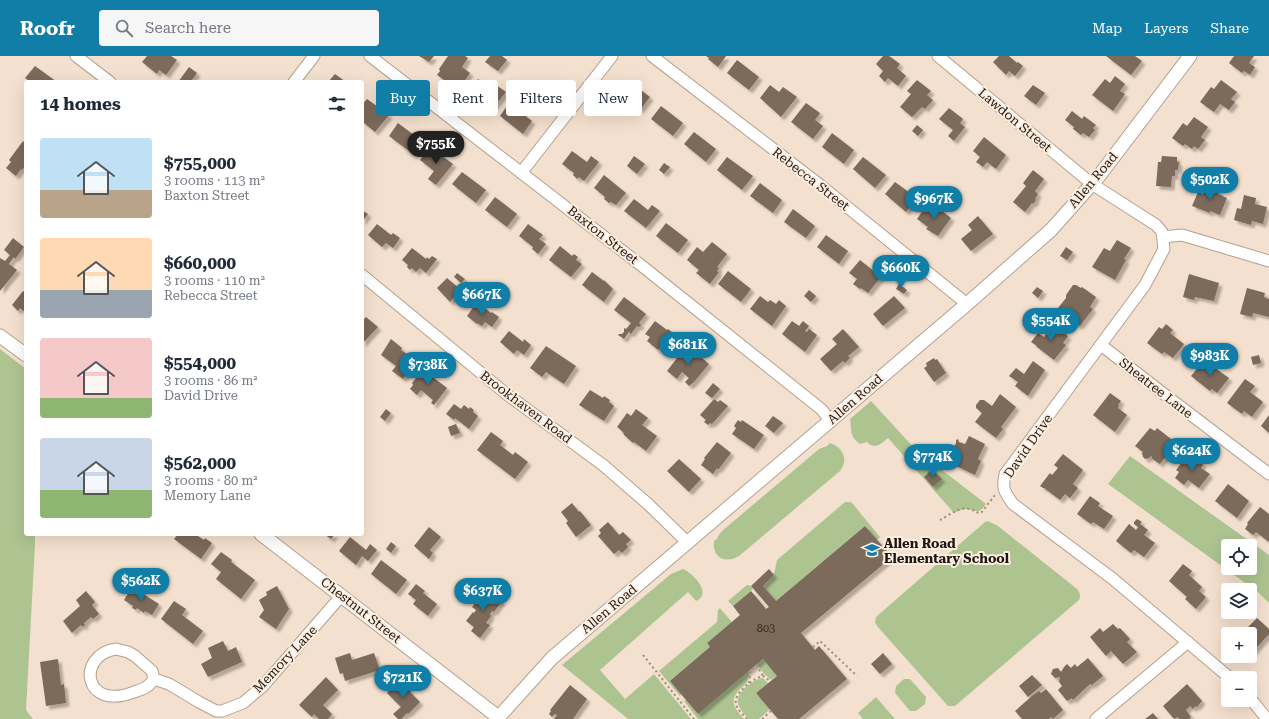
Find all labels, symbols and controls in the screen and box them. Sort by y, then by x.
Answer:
search box [99,10,379,46]
text: Roofr [20,17,75,40]
icon: search [113,17,135,39]
text: Search here [145,19,231,37]
text: Map [1092,20,1122,36]
text: Layers [1144,20,1188,36]
text: Share [1210,20,1249,36]
chip: Buy [376,80,430,116]
chip: Rent [438,80,498,116]
chip: Filters [506,80,576,116]
chip: New [584,80,642,116]
street label: Lawdon Street [975,85,1055,155]
icon: filters [326,93,348,115]
text: 14 homes [40,94,121,114]
pin: $755K [408,131,464,165]
text: $755K [416,136,456,151]
street label: Rebecca Street [770,144,853,214]
street label: Allen Road [1065,149,1121,211]
text: $755,000 [164,153,236,173]
icon: home [72,154,120,202]
pin: $502K [1182,167,1238,201]
text: $502K [1190,172,1230,187]
text: 3 rooms · 113 m² [164,173,265,188]
pin: $967K [906,186,962,220]
text: Baxton Street [164,188,249,203]
text: $967K [914,191,954,206]
street label: Baxton Street [565,203,641,267]
text: $660,000 [164,253,236,273]
icon: home [72,254,120,302]
pin: $660K [873,255,929,289]
text: $660K [881,260,921,275]
text: 3 rooms · 110 m² [164,273,265,288]
pin: $667K [454,282,510,316]
text: $667K [462,287,502,302]
text: Rebecca Street [164,288,258,303]
pin: $554K [1023,308,1079,342]
text: $554K [1031,313,1071,328]
pin: $681K [660,332,716,366]
text: $681K [668,337,708,352]
pin: $983K [1182,343,1238,377]
text: $983K [1190,348,1230,363]
pin: $738K [400,352,456,386]
text: $554,000 [164,353,236,373]
icon: home [72,354,120,402]
street label: Sheatree Lane [1116,355,1196,421]
text: $738K [408,357,448,372]
street label: Brookhaven Road [477,368,575,447]
street label: Allen Road [824,371,886,427]
text: 3 rooms · 86 m² [164,373,258,388]
text: David Drive [164,388,238,403]
street label: David Drive [1001,411,1055,481]
pin: $624K [1164,438,1220,472]
text: $624K [1172,443,1212,458]
pin: $774K [905,444,961,478]
text: $774K [913,449,953,464]
text: $562,000 [164,453,236,473]
icon: home [72,454,120,502]
text: 3 rooms · 80 m² [164,473,258,488]
text: Memory Lane [164,488,251,503]
place label: Allen Road Elementary School [884,536,1010,566]
map controls [1221,539,1257,707]
button: locate [1221,539,1257,575]
school or university icon: Allen Road Elementary School [863,541,881,559]
pin: $562K [113,568,169,602]
text: $562K [121,573,161,588]
street label: Chestnut Street [318,574,404,646]
pin: $637K [455,578,511,612]
street label: Allen Road [578,581,640,637]
text: $637K [463,583,503,598]
button: layers [1221,583,1257,619]
street label: Memory Lane [250,622,320,696]
house number: 803 [757,622,775,635]
button: + [1221,627,1257,663]
pin: $721K [375,665,431,699]
text: $721K [383,670,423,685]
button: − [1221,671,1257,707]

